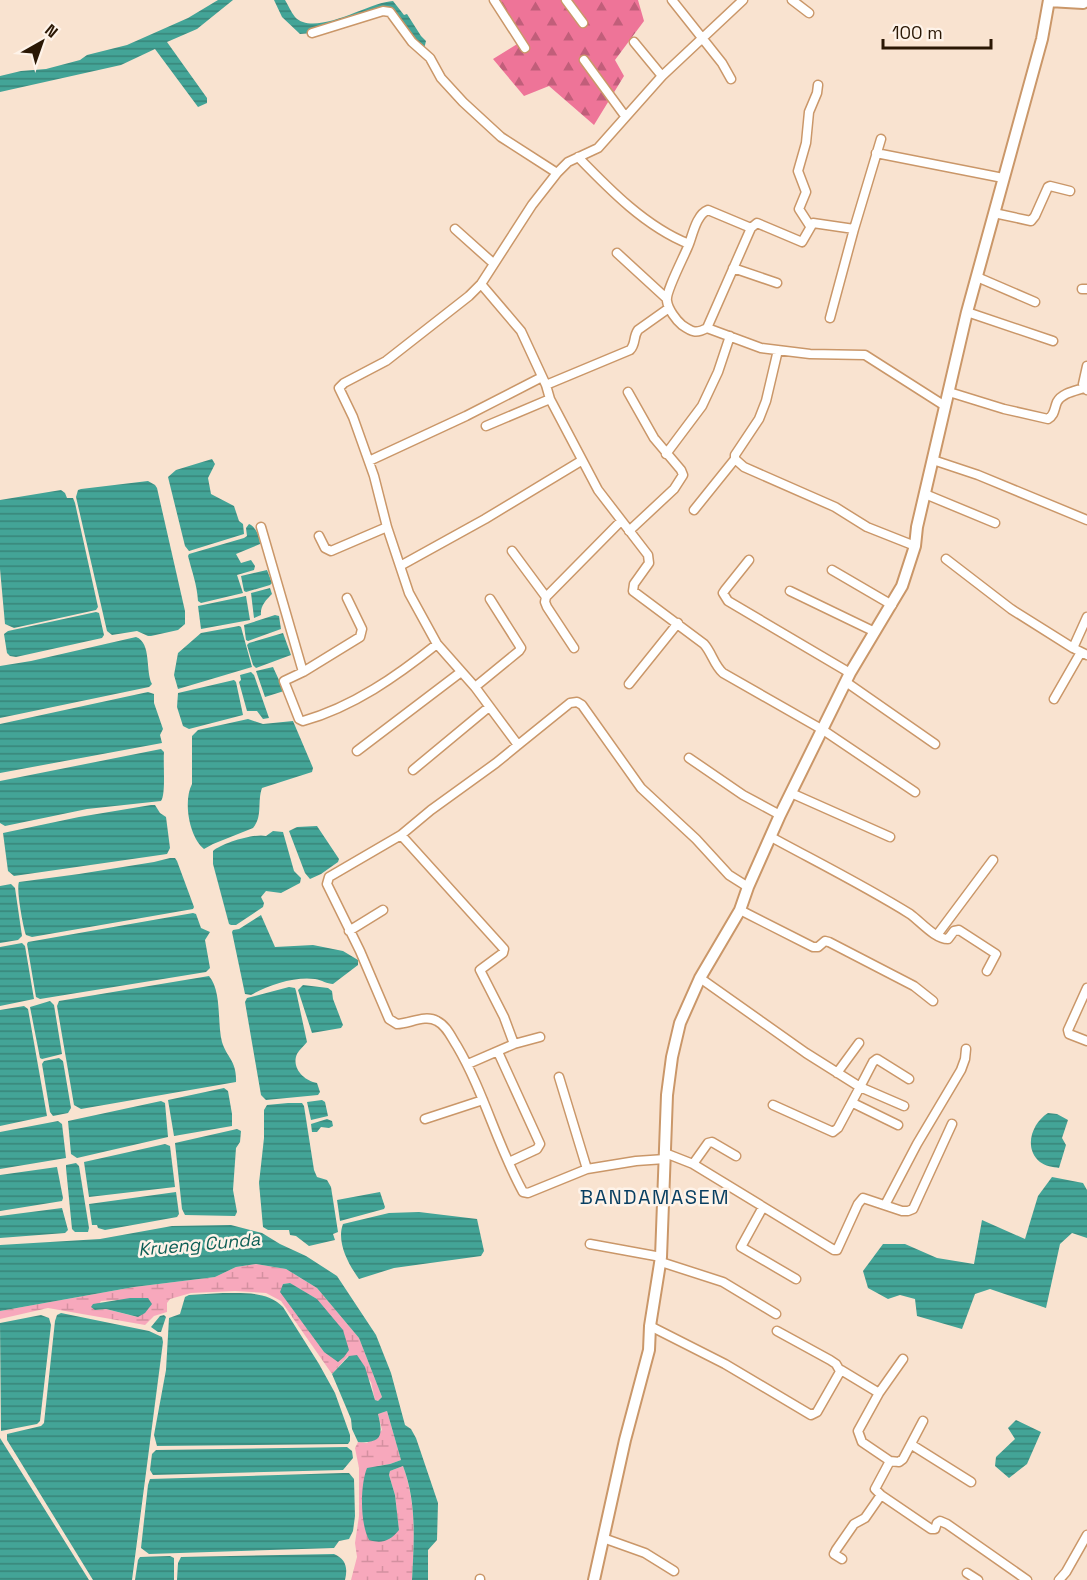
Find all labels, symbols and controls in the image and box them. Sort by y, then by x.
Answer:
north arrow [12,12,72,72]
scale bar [883,12,991,50]
text: N [40,19,62,42]
text: 100 m [892,21,943,44]
district label: BANDAMASEM [580,1184,730,1210]
water label: Krueng Cunda [137,1227,262,1261]

